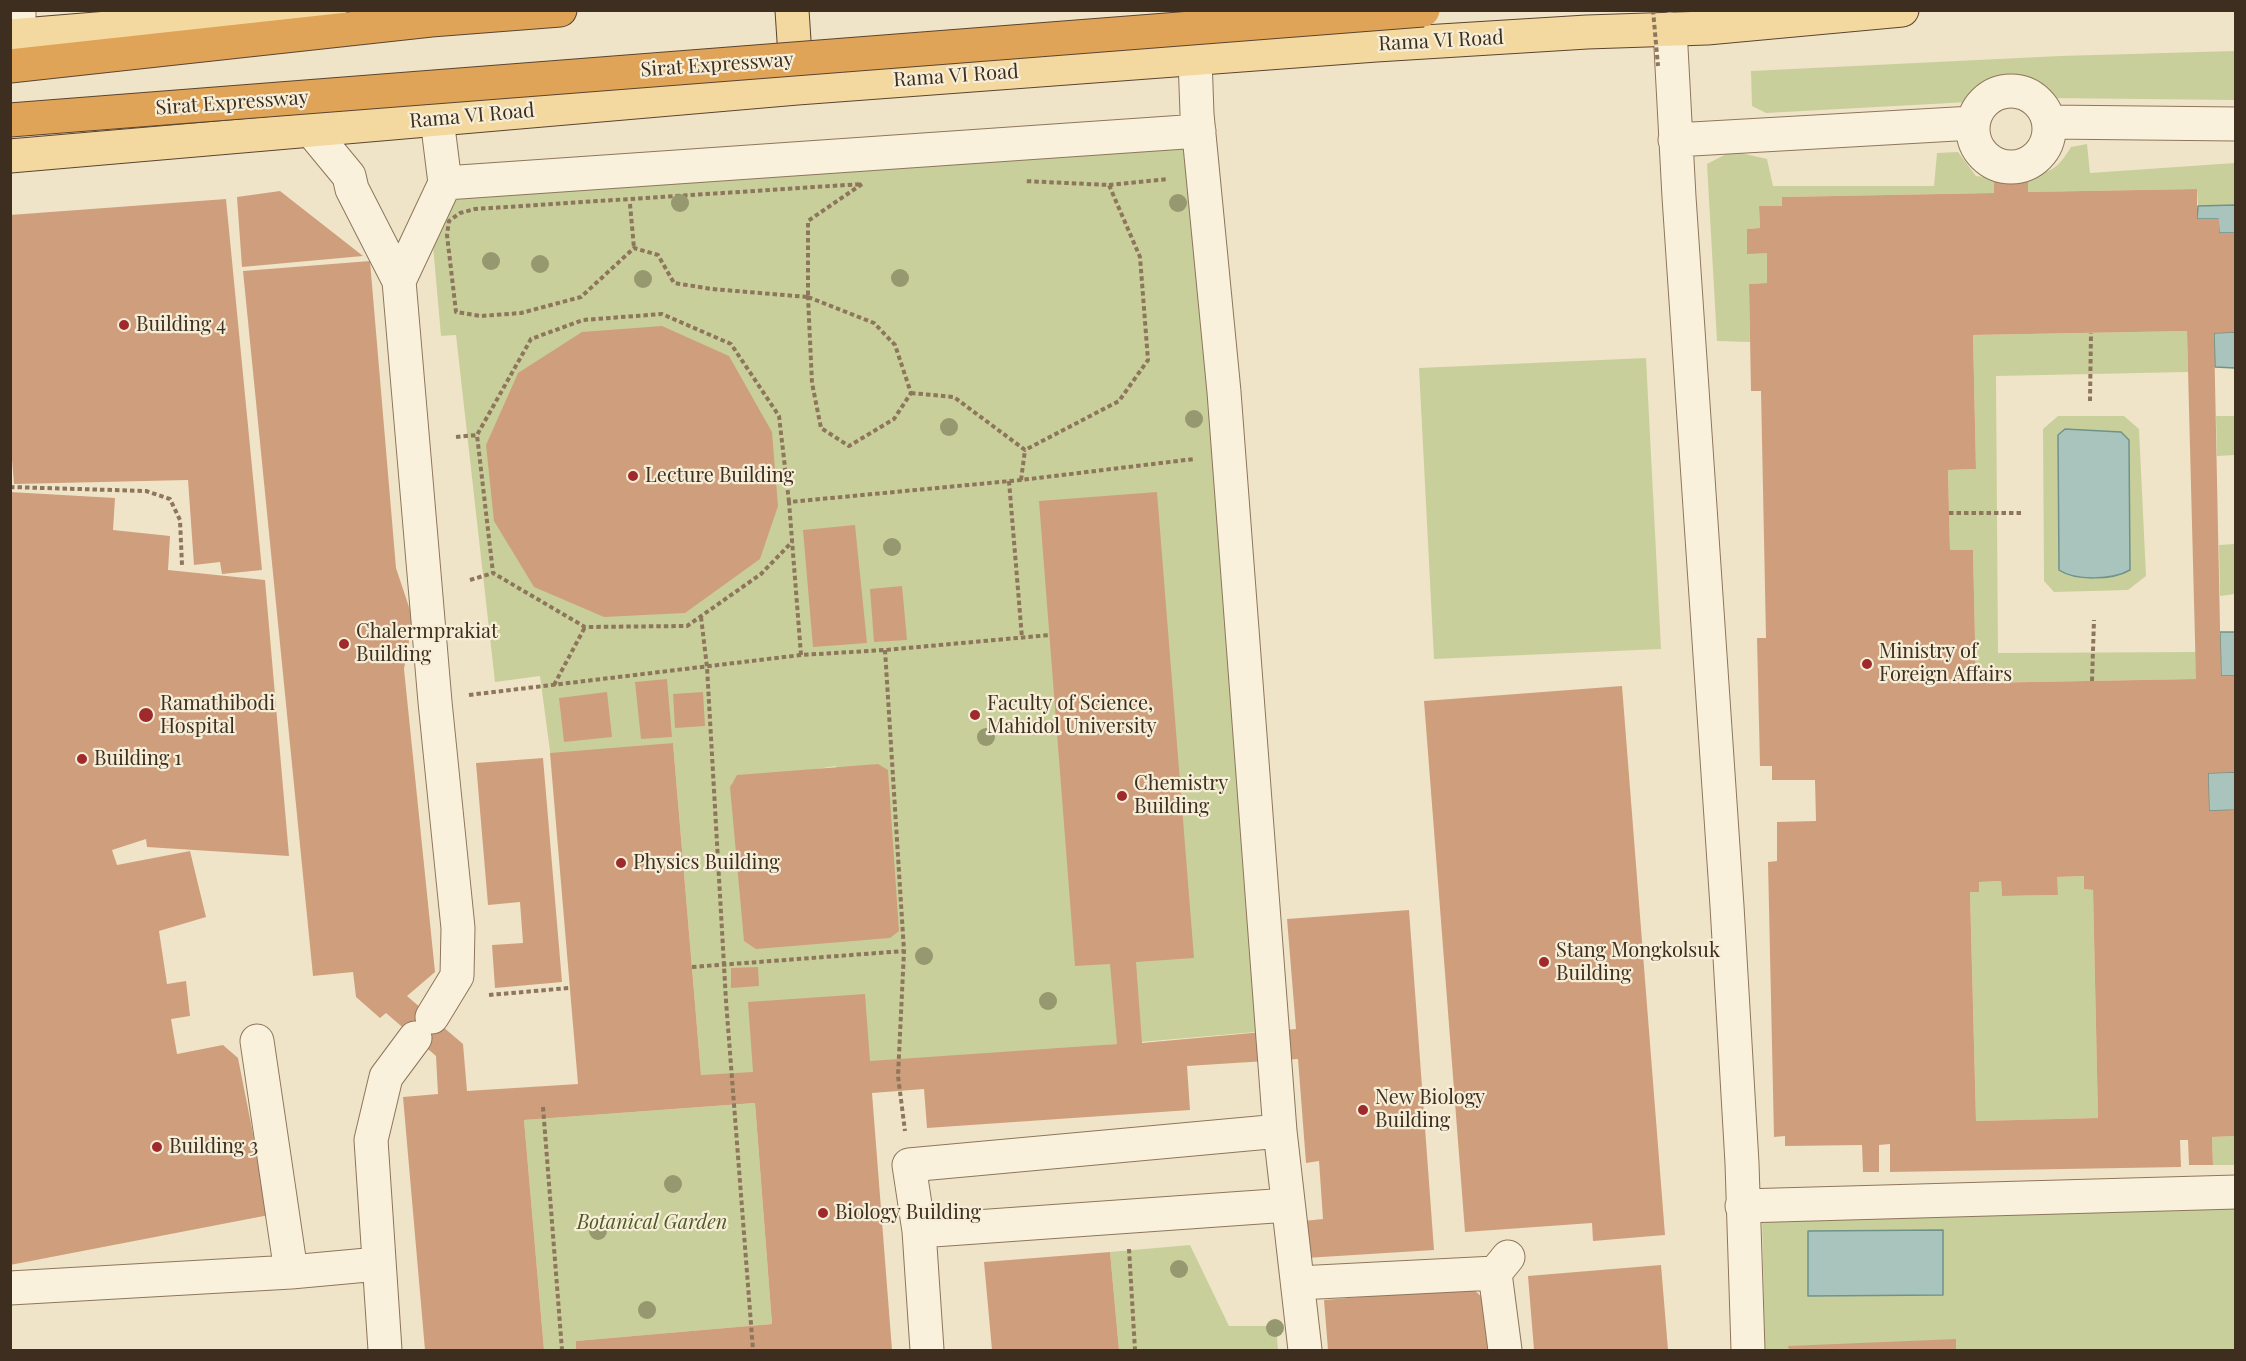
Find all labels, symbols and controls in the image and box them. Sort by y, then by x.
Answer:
street label: Rama VI Road [1378,26,1504,56]
street label: Sirat Expressway [640,48,794,82]
street label: Rama VI Road [893,60,1019,92]
street label: Sirat Expressway [155,86,309,120]
street label: Rama VI Road [408,99,536,133]
place label: Building 4 [136,313,226,337]
marker: Building 4 [117,318,131,332]
place label: Lecture Building [645,464,794,488]
marker: Lecture Building [626,469,640,483]
place label: Chalermprakiat Building [356,620,498,667]
marker: Chalermprakiat Building [337,637,351,651]
place label: Ministry of Foreign Affairs [1879,640,2012,687]
marker: Ministry of Foreign Affairs [1860,657,1874,671]
place label: Ramathibodi Hospital [160,692,275,739]
place label: Faculty of Science, Mahidol University [987,692,1157,739]
marker: Ramathibodi Hospital [137,706,155,724]
marker: Faculty of Science, Mahidol University [968,708,982,722]
place label: Building 1 [94,747,182,771]
marker: Building 1 [75,752,89,766]
place label: Chemistry Building [1134,772,1228,819]
marker: Chemistry Building [1115,789,1129,803]
place label: Physics Building [633,851,780,875]
marker: Physics Building [614,856,628,870]
place label: Stang Mongkolsuk Building [1556,939,1720,986]
marker: Stang Mongkolsuk Building [1537,955,1551,969]
place label: New Biology Building [1375,1086,1485,1133]
marker: New Biology Building [1356,1103,1370,1117]
place label: Building 3 [169,1135,258,1159]
marker: Building 3 [150,1140,164,1154]
place label: Biology Building [835,1201,981,1225]
marker: Biology Building [816,1206,830,1220]
park label: Botanical Garden [577,1211,727,1235]

